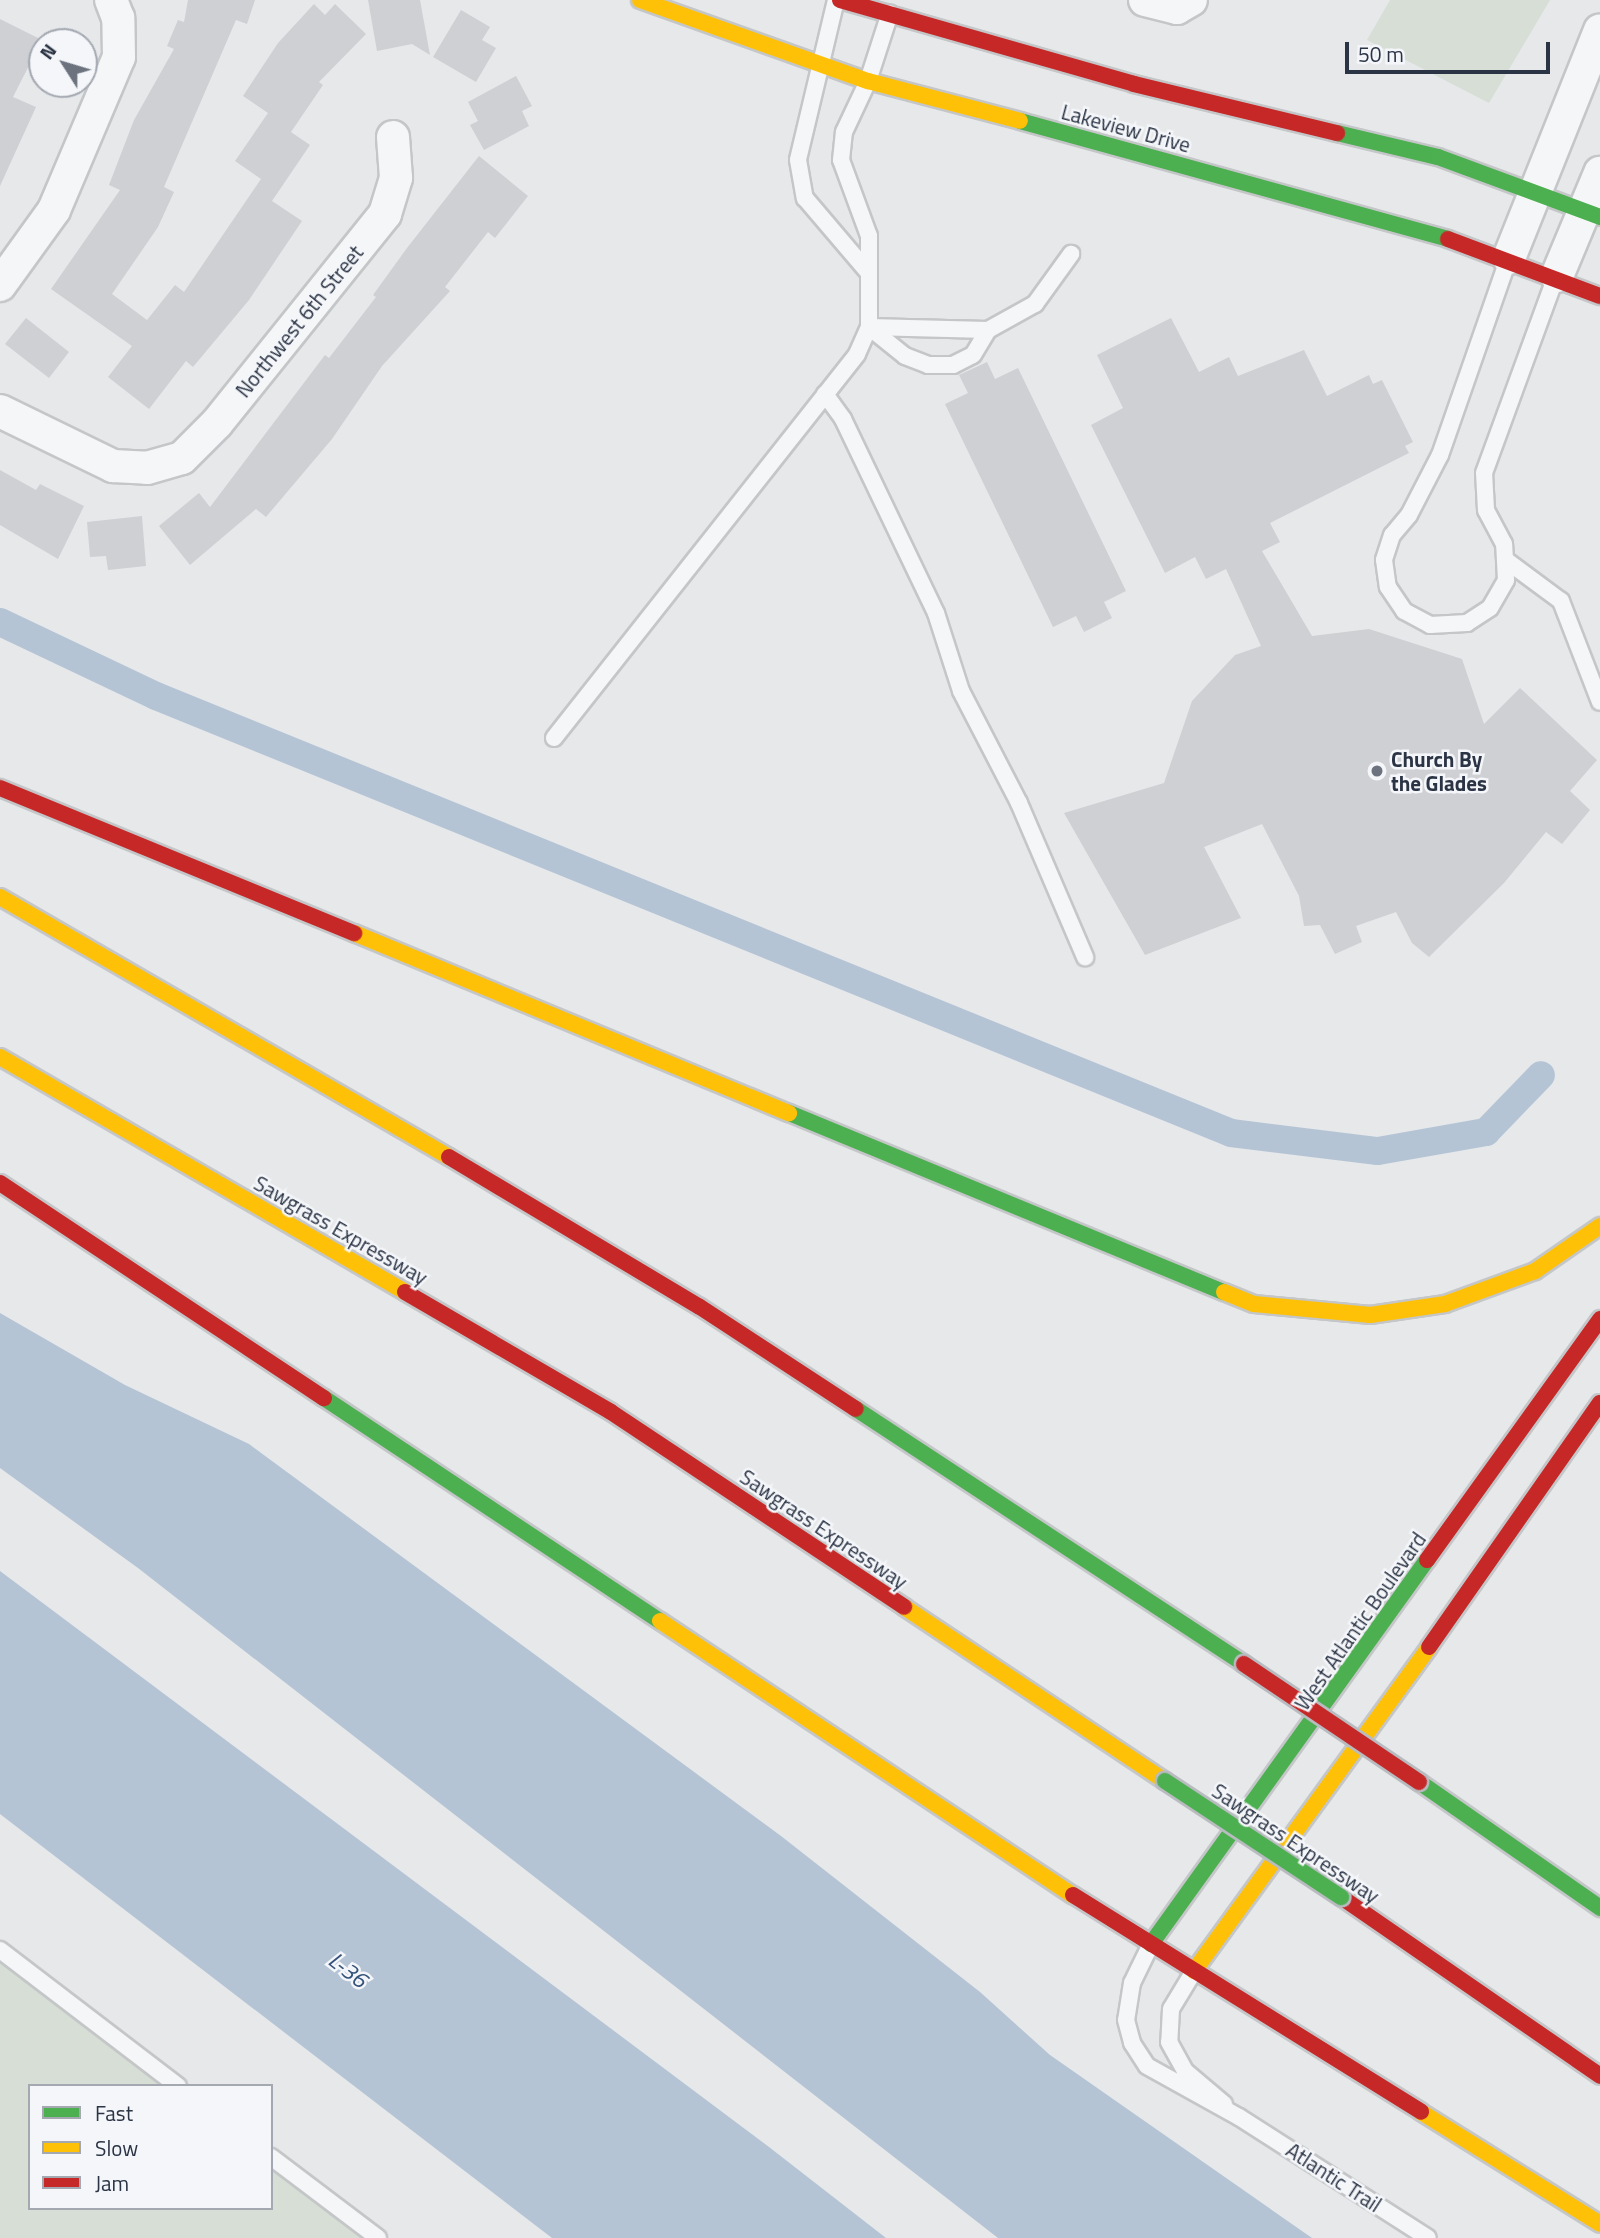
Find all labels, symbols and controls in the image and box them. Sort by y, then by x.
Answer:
north arrow [28,28,98,98]
scale bar [1348,28,1553,72]
text: N [32,37,63,65]
text: 50 m [1358,38,1404,70]
street label: Lakeview Drive [1059,99,1193,157]
street label: Northwest 6th Street [230,240,368,402]
place label: Church By the Glades [1391,746,1487,796]
marker: Church By the Glades [1369,763,1385,779]
street label: Sawgrass Expressway [250,1170,432,1290]
street label: Sawgrass Expressway [736,1464,912,1594]
street label: West Atlantic Boulevard [1289,1527,1431,1715]
street label: Sawgrass Expressway [1208,1778,1384,1908]
water label: L-36 [323,1946,373,1994]
legend [28,2084,273,2210]
text: Fast [95,2097,133,2129]
text: Slow [95,2132,138,2164]
street label: Atlantic Trail [1282,2137,1386,2217]
text: Jam [95,2167,129,2199]

